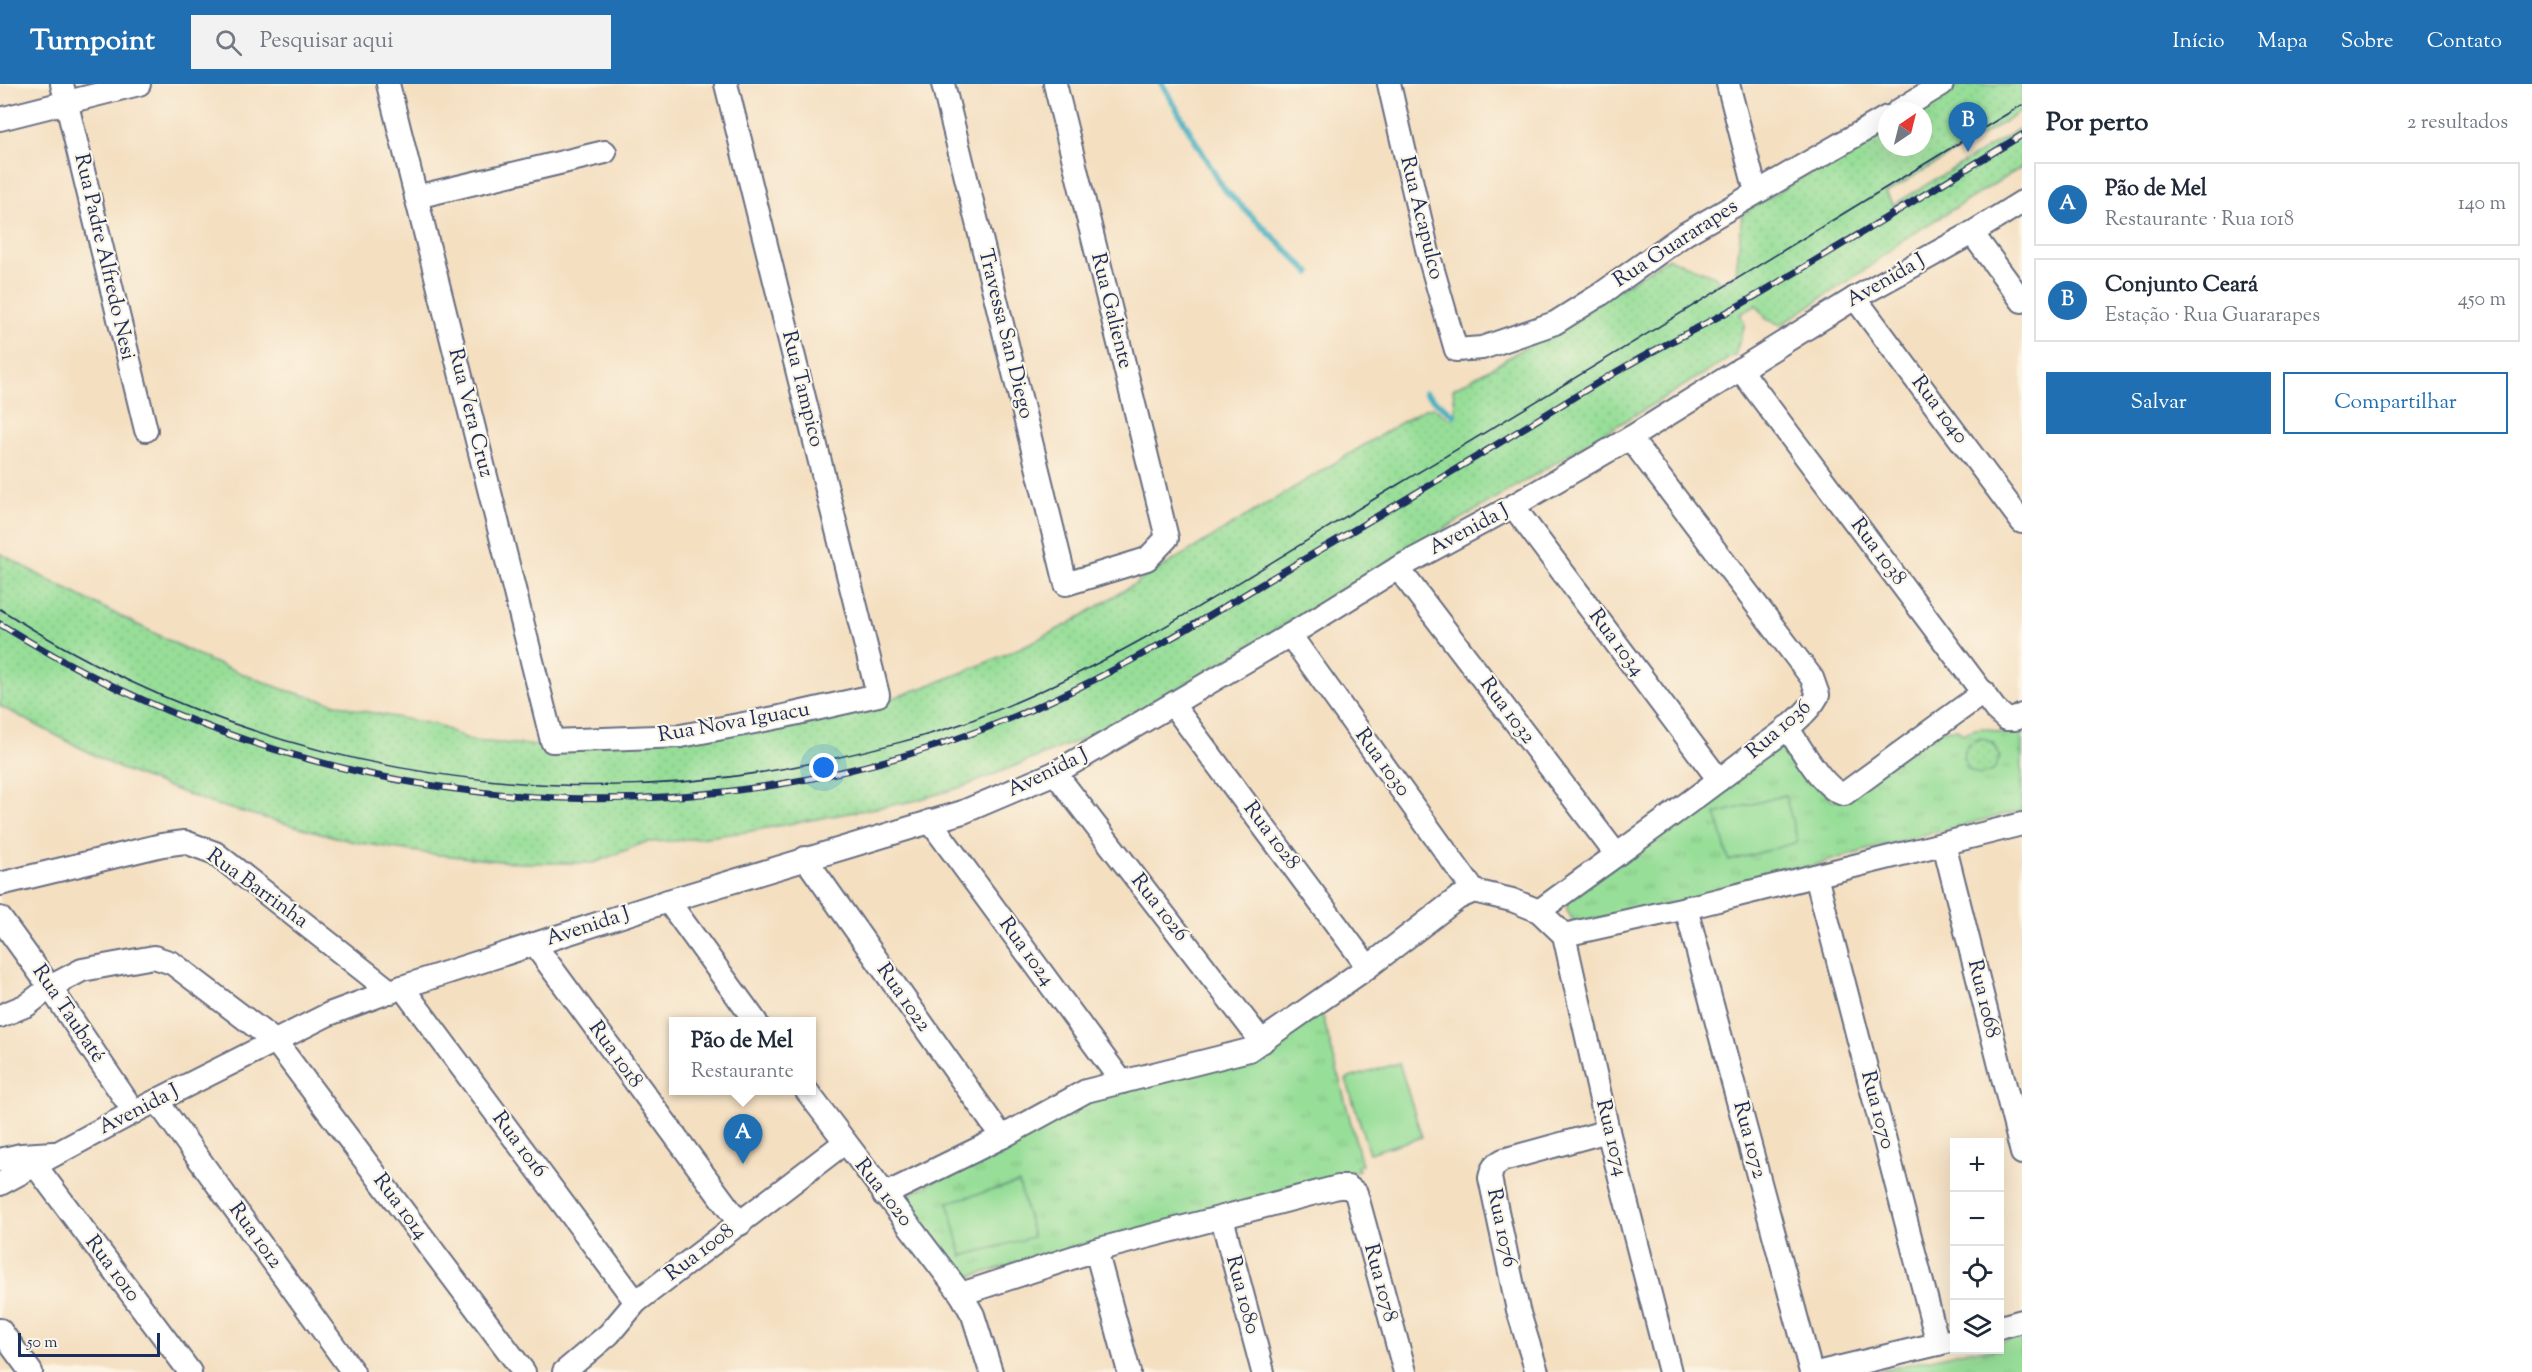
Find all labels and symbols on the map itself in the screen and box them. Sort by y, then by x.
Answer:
north arrow [1878,102,1932,156]
pin: B [1948,103,1988,152]
street label: Rua Padre Alfredo Nesi [66,151,142,363]
street label: Rua Acapulco [1391,153,1451,283]
street label: Rua Guararapes [1608,192,1744,296]
street label: Travessa San Diego [969,246,1041,422]
street label: Avenida J [1841,246,1931,316]
street label: Rua Galiente [1082,250,1140,372]
street label: Rua Tampico [773,328,831,450]
street label: Rua Vera Cruz [439,345,501,481]
street label: Rua 1040 [1903,369,1975,451]
street label: Avenida J [1424,496,1514,564]
street label: Rua 1038 [1843,512,1913,592]
street label: Rua 1034 [1581,603,1651,683]
street label: Rua 1032 [1472,671,1542,751]
street label: Rua 1036 [1740,693,1818,767]
street label: Rua Nova Iguacu [656,695,812,751]
street label: Rua 1030 [1347,723,1417,803]
street label: Avenida J [1003,741,1093,805]
your location [809,753,838,782]
street label: Rua 1028 [1235,795,1307,877]
street label: Rua Barrinha [200,842,314,936]
street label: Rua 1026 [1123,868,1195,948]
street label: Avenida J [542,899,634,955]
street label: Rua 1024 [991,911,1061,993]
street label: Rua 1022 [868,957,938,1039]
street label: Rua 1068 [1959,957,2007,1041]
street label: Rua Taubaté [24,959,112,1069]
street label: Rua 1018 [580,1015,650,1095]
street label: Rua 1070 [1852,1067,1902,1153]
street label: Avenida J [94,1077,184,1143]
street label: Rua 1074 [1587,1096,1635,1180]
street label: Rua 1072 [1724,1098,1774,1182]
street label: Rua 1016 [484,1106,554,1184]
pin: A [724,1114,762,1164]
street label: Rua 1020 [847,1152,919,1234]
street label: Rua 1014 [365,1168,435,1246]
street label: Rua 1076 [1478,1186,1524,1270]
street label: Rua 1012 [221,1197,289,1275]
street label: Rua 1008 [659,1217,741,1289]
street label: Rua 1010 [77,1229,147,1309]
street label: Rua 1078 [1355,1241,1405,1325]
street label: Rua 1080 [1217,1252,1267,1338]
scale bar [18,1330,160,1358]

